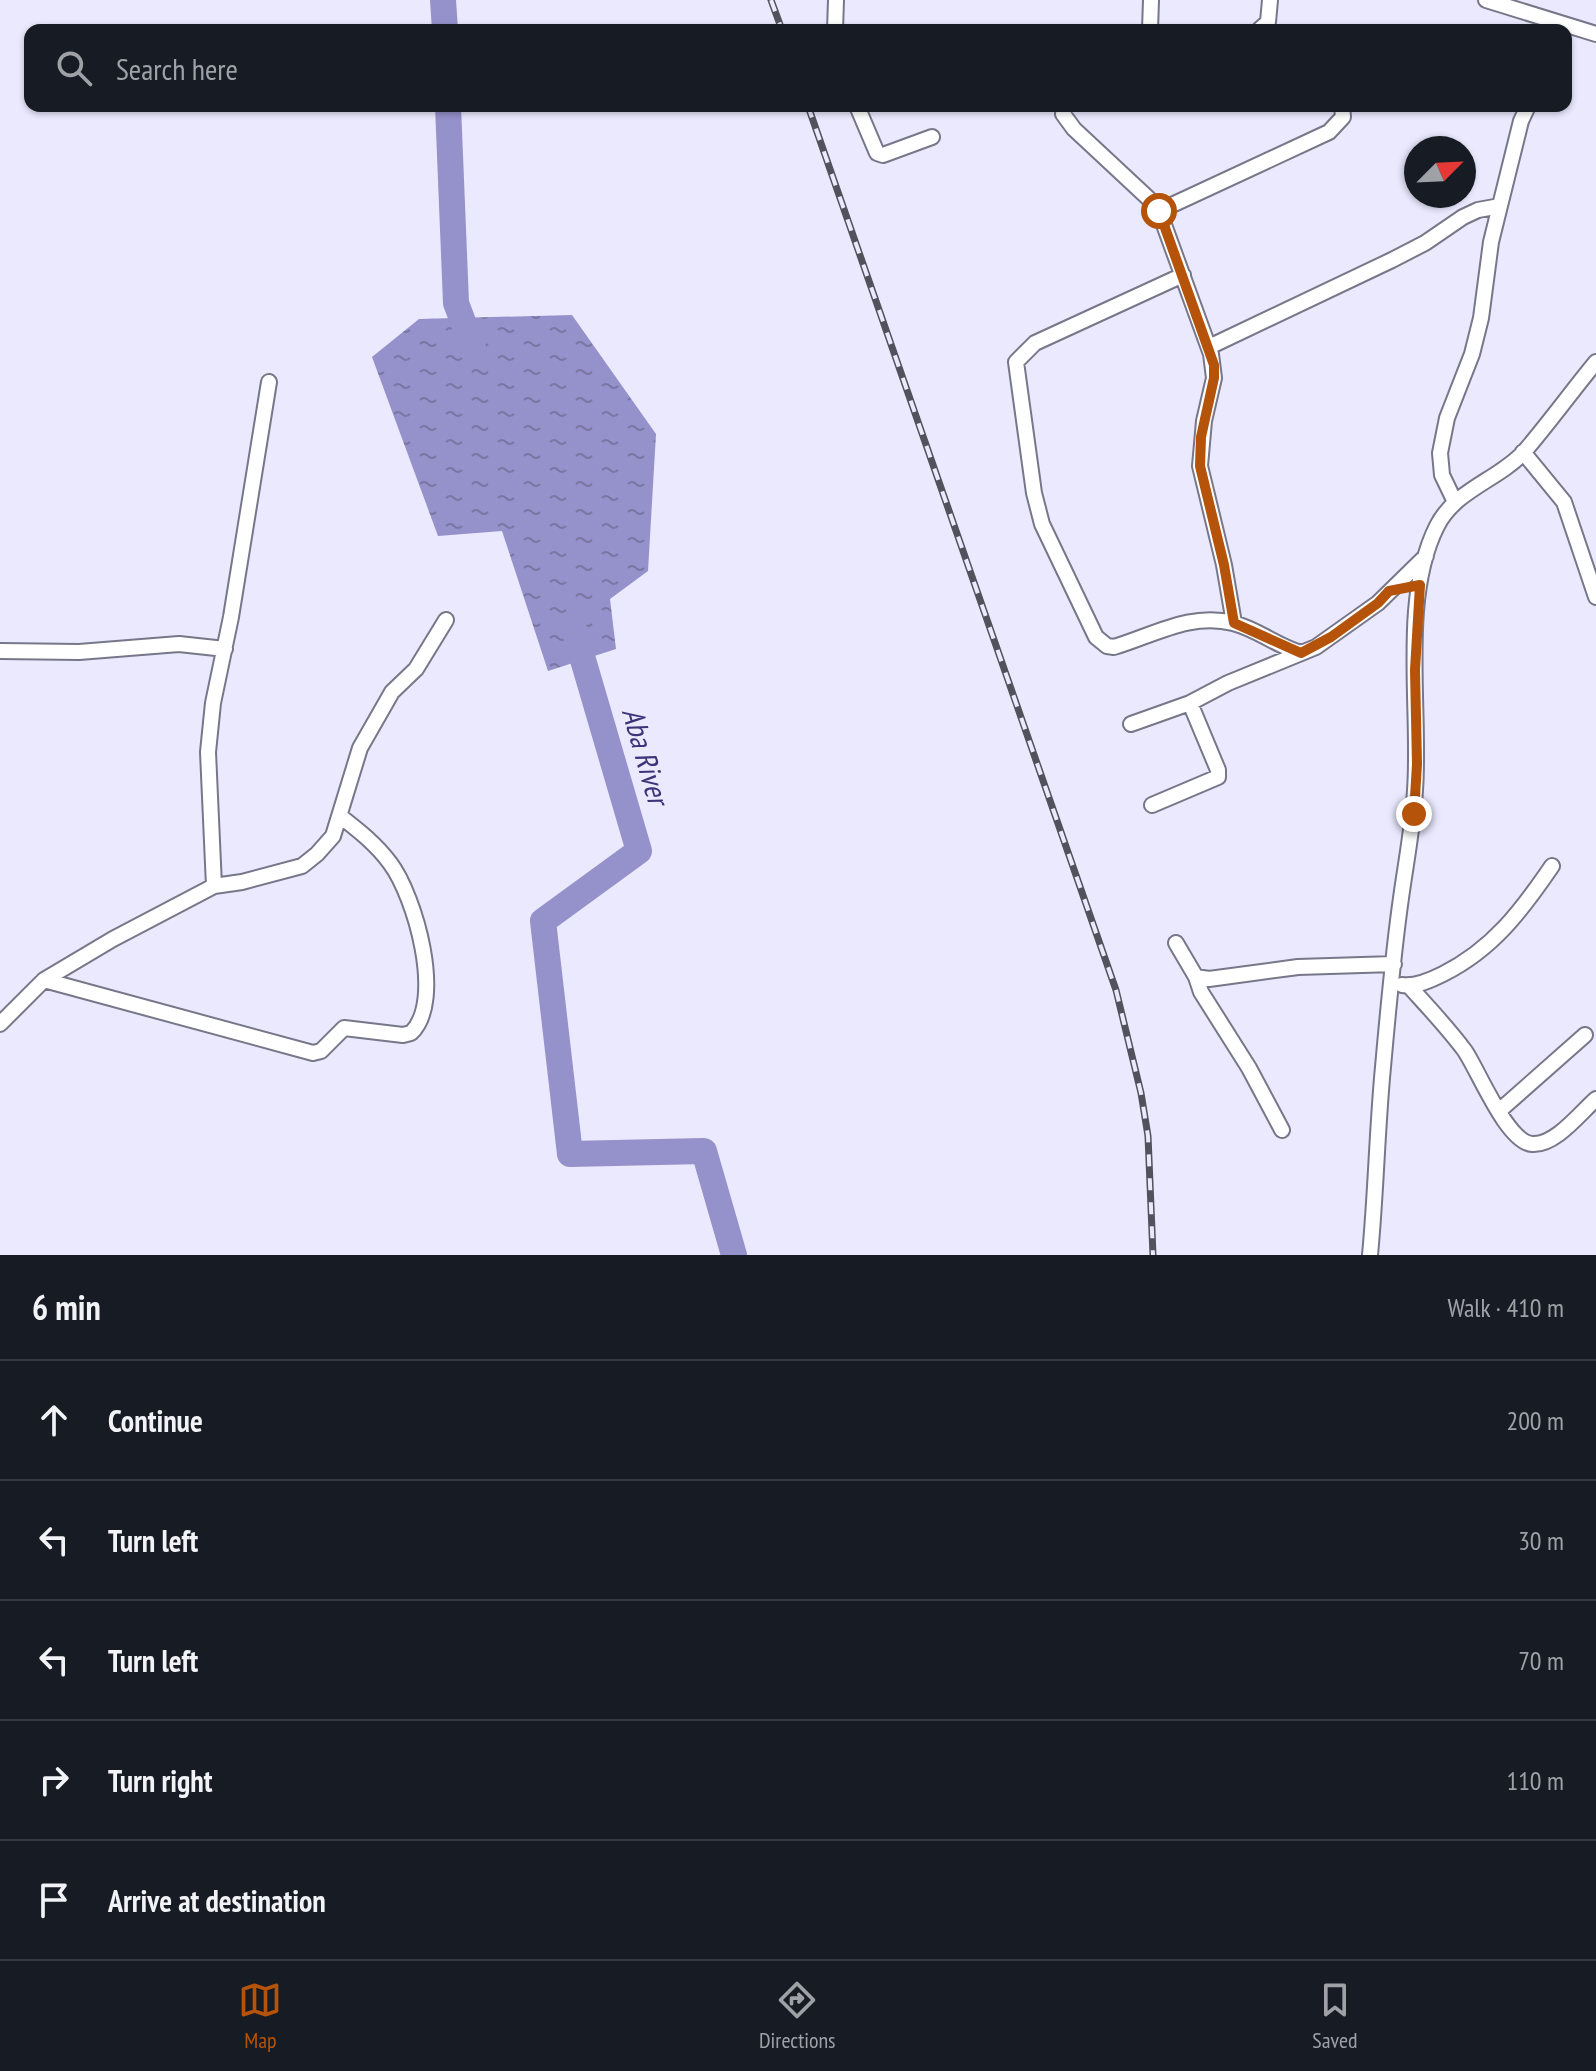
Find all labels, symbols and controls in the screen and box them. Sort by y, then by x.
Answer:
search box [24,24,1572,112]
icon: search [52,46,96,90]
text: Search here [116,49,238,88]
north arrow [1404,136,1476,208]
route start [1141,193,1177,229]
water label: Aba River [614,703,680,812]
route end [1396,796,1432,832]
text: 6 min [32,1285,101,1329]
text: Walk · 410 m [1447,1291,1564,1324]
icon: ahead [32,1398,76,1442]
text: Continue [108,1401,203,1440]
text: 200 m [1506,1404,1564,1437]
icon: left [32,1518,76,1562]
text: Turn left [108,1521,198,1560]
text: 30 m [1518,1524,1564,1557]
icon: left [32,1638,76,1682]
text: Turn left [108,1641,198,1680]
text: 70 m [1518,1644,1564,1677]
icon: right [32,1758,76,1802]
text: Turn right [108,1761,212,1800]
text: 110 m [1506,1764,1564,1797]
icon: arrive [32,1878,76,1922]
text: Arrive at destination [108,1881,326,1920]
tab: Map [238,1978,282,2054]
tab: Directions [759,1978,836,2054]
tab: Saved [1312,1978,1358,2054]

